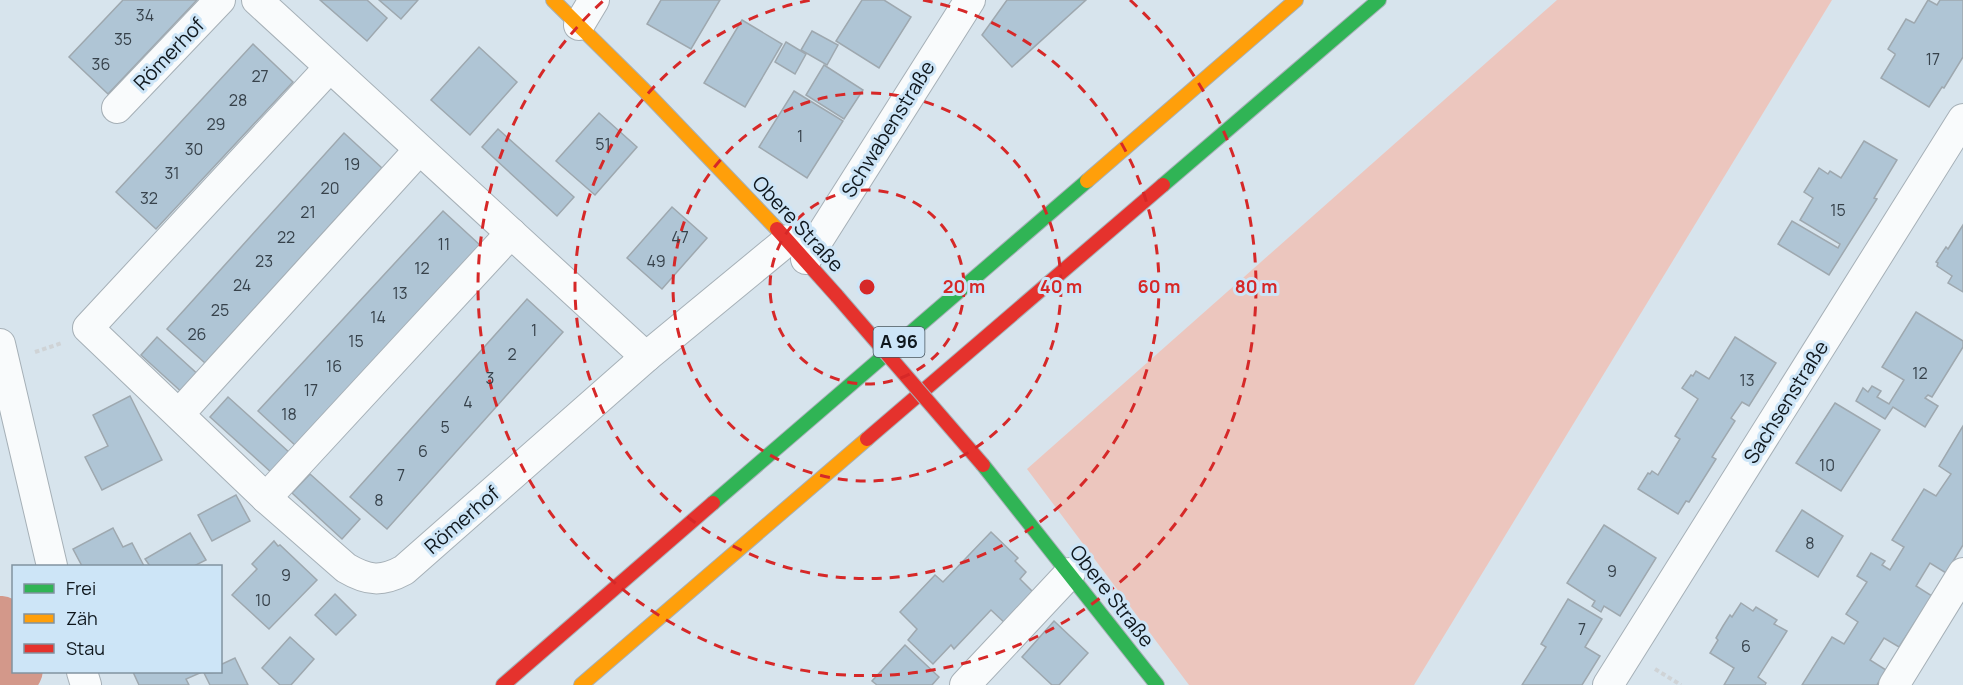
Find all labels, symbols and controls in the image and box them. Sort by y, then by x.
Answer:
house number: 34 [136,4,154,26]
street label: Römerhof [127,12,210,96]
house number: 35 [114,28,132,50]
house number: 17 [1926,48,1940,70]
house number: 36 [92,53,110,75]
street label: Schwabenstraße [835,55,940,202]
house number: 27 [251,65,269,87]
house number: 28 [229,89,247,111]
house number: 29 [206,113,226,135]
house number: 1 [797,125,803,147]
house number: 51 [595,133,611,155]
house number: 30 [185,138,203,160]
house number: 19 [344,153,360,175]
house number: 31 [164,162,180,184]
street label: Obere Straße [747,170,850,278]
house number: 20 [321,177,339,199]
house number: 32 [140,187,158,209]
house number: 15 [1830,199,1846,221]
house number: 21 [300,201,316,223]
house number: 22 [277,226,295,248]
house number: 47 [671,226,689,248]
house number: 11 [438,233,450,255]
house number: 23 [255,250,273,272]
house number: 49 [646,250,666,272]
house number: 12 [414,257,430,279]
house number: 24 [233,274,251,296]
text: 20 m [943,274,985,298]
text: 40 m [1040,274,1082,298]
text: 60 m [1138,274,1180,298]
text: 80 m [1235,274,1277,298]
centre of rings [857,277,877,297]
house number: 13 [392,282,408,304]
house number: 25 [211,299,229,321]
house number: 14 [370,306,386,328]
house number: 1 [531,319,537,341]
house number: 26 [187,323,207,345]
road number: A 96 [874,327,924,357]
house number: 15 [348,330,364,352]
street label: Sachsenstraße [1737,335,1834,468]
house number: 2 [507,343,517,365]
house number: 16 [326,355,342,377]
house number: 12 [1912,362,1928,384]
house number: 3 [486,367,494,389]
house number: 13 [1739,369,1755,391]
house number: 17 [304,379,318,401]
house number: 4 [463,391,473,413]
house number: 18 [281,403,297,425]
house number: 5 [440,416,450,438]
house number: 6 [418,440,428,462]
house number: 10 [1819,454,1835,476]
house number: 7 [397,464,405,486]
street label: Römerhof [418,480,505,560]
house number: 8 [374,489,384,511]
house number: 8 [1805,532,1815,554]
street label: Obere Straße [1064,539,1161,652]
house number: 9 [1607,560,1617,582]
house number: 9 [281,564,291,586]
legend [12,565,222,673]
text: Frei [66,576,96,600]
house number: 10 [255,589,271,611]
text: Zäh [66,606,98,630]
house number: 7 [1578,618,1586,640]
house number: 6 [1741,635,1751,657]
text: Stau [66,636,105,660]

